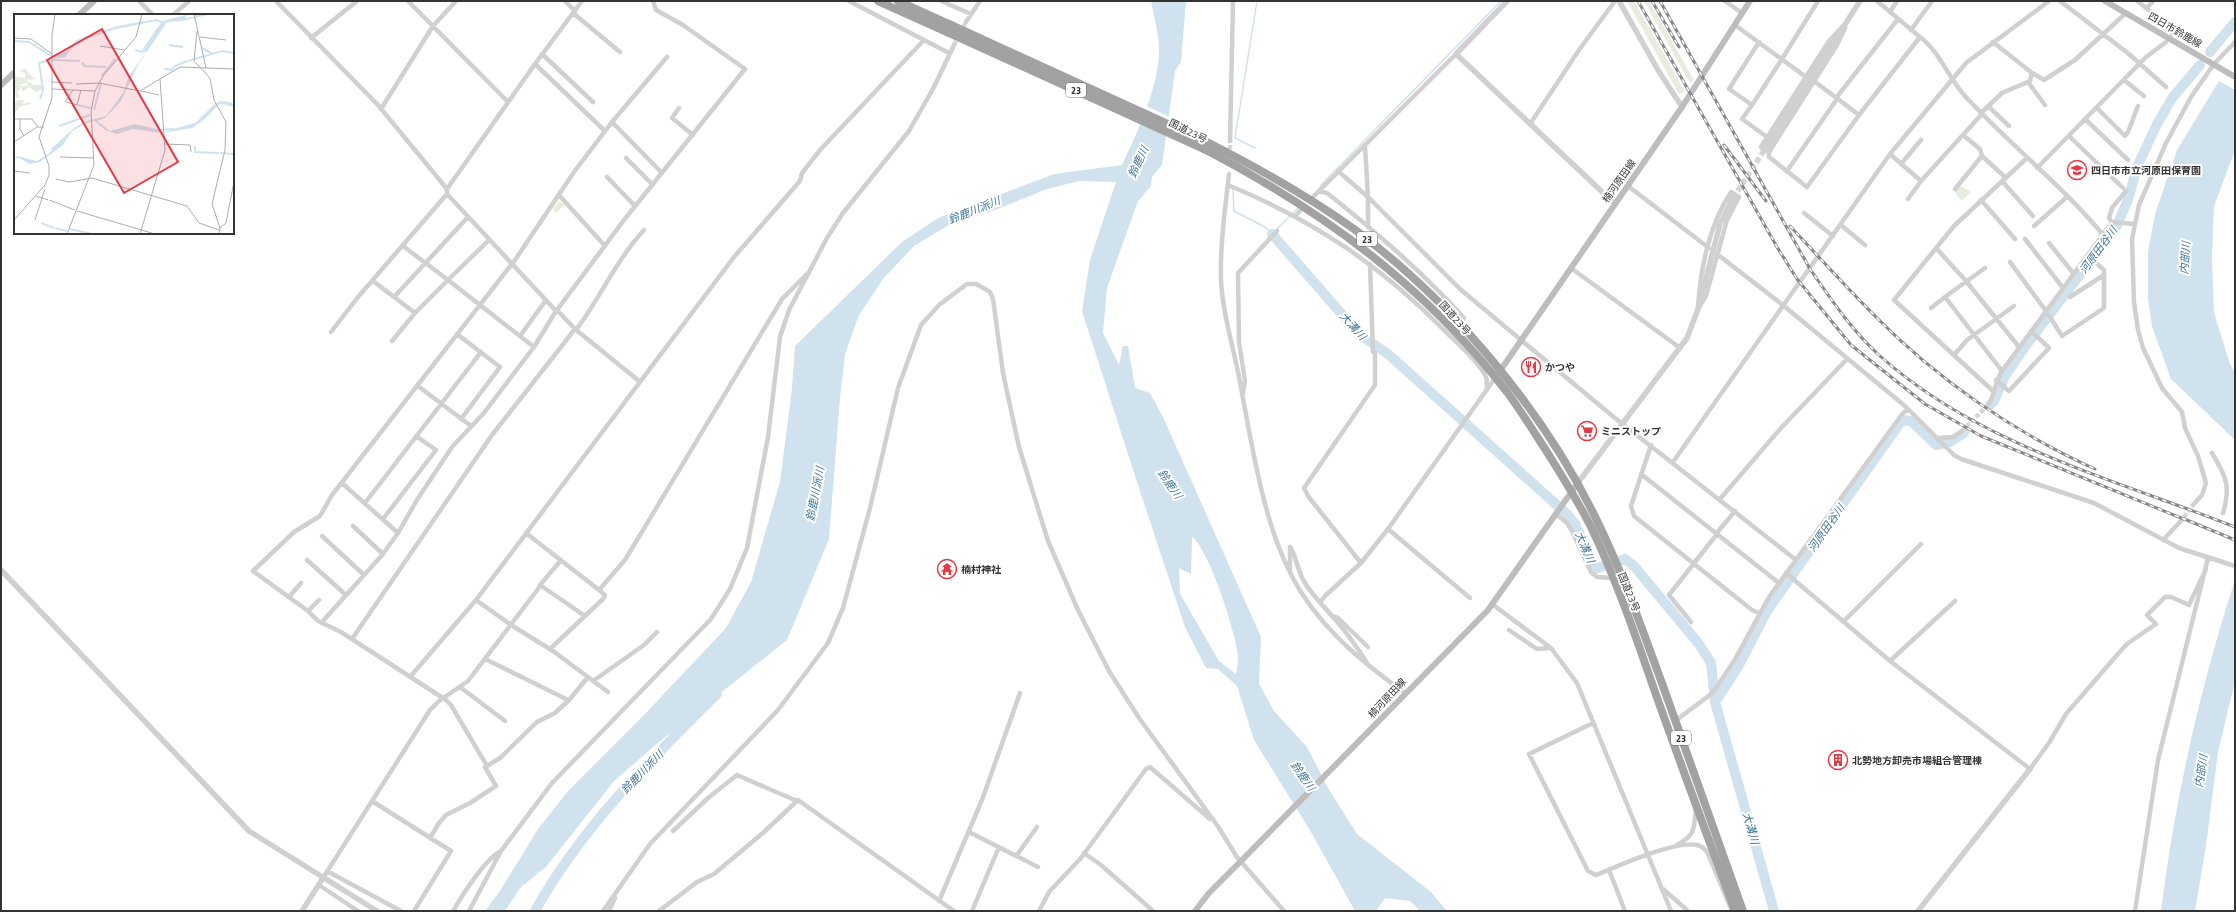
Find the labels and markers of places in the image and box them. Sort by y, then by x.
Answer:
school or university icon: 四日市市立河原田保育園 [2066,159,2088,181]
place label: 四日市市立河原田保育園 [2091,163,2201,178]
restaurant icon: かつや [1520,356,1542,378]
place label: かつや [1545,360,1575,375]
supermarket icon: ミニストップ [1576,420,1598,442]
place label: ミニストップ [1601,424,1661,439]
temple icon: 楠村神社 [936,558,958,580]
place label: 楠村神社 [961,562,1002,577]
building icon: 北勢地方卸売市場組合管理棟 [1827,749,1849,771]
place label: 北勢地方卸売市場組合管理棟 [1852,753,1982,768]

